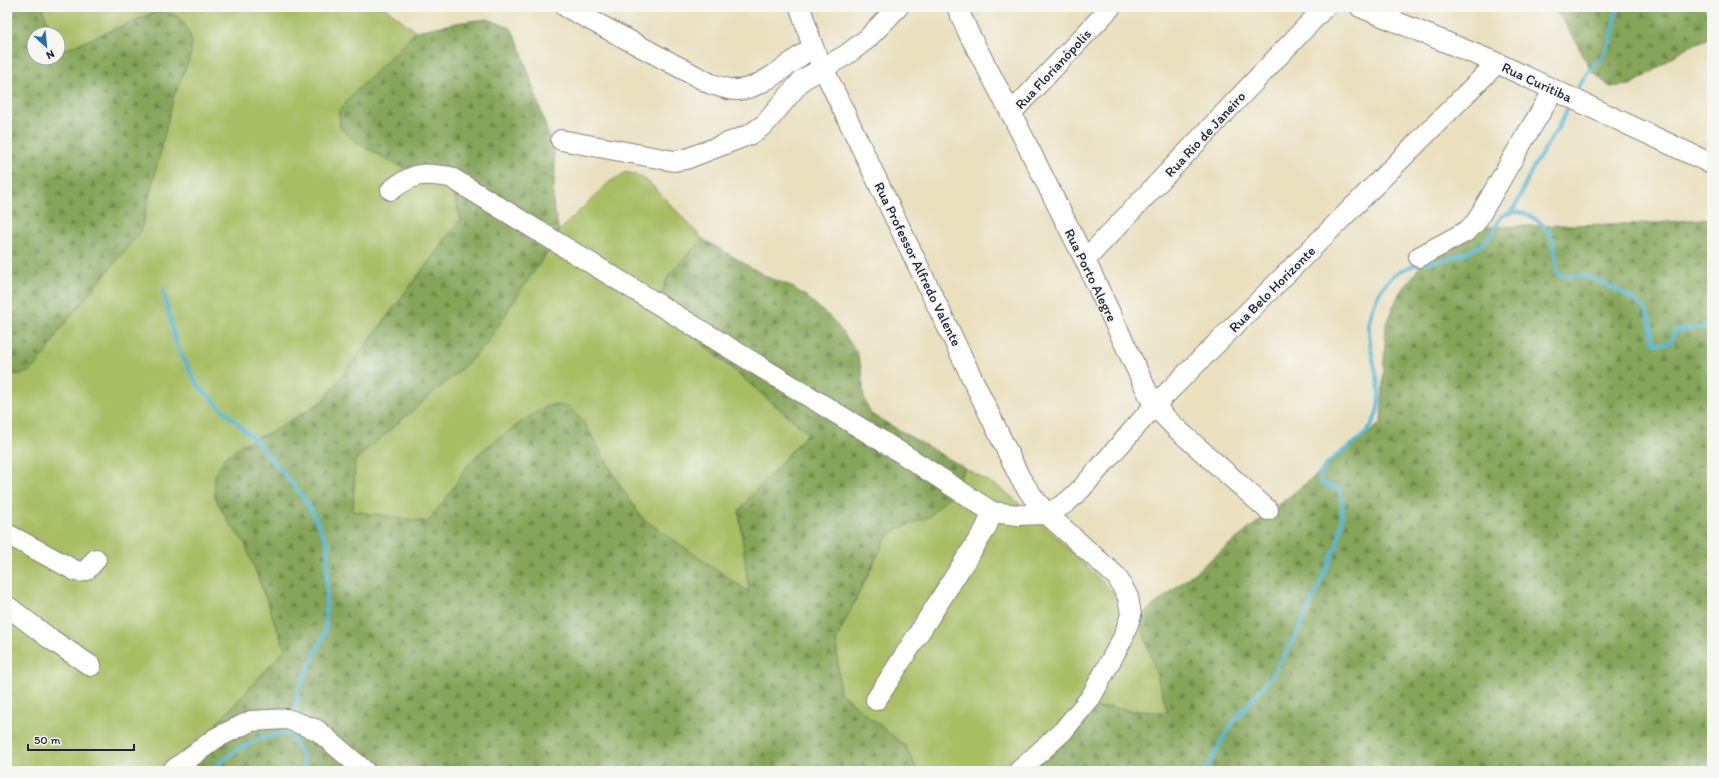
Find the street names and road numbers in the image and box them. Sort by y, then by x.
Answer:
street label: Rua Florianópolis [1012,26,1095,113]
street label: Rua Curitiba [1499,59,1575,106]
street label: Rua Rio de Janeiro [1161,88,1249,181]
street label: Rua Professor Alfredo Valente [870,179,965,349]
street label: Rua Porto Alegre [1061,226,1120,325]
street label: Rua Belo Horizonte [1226,242,1319,336]

